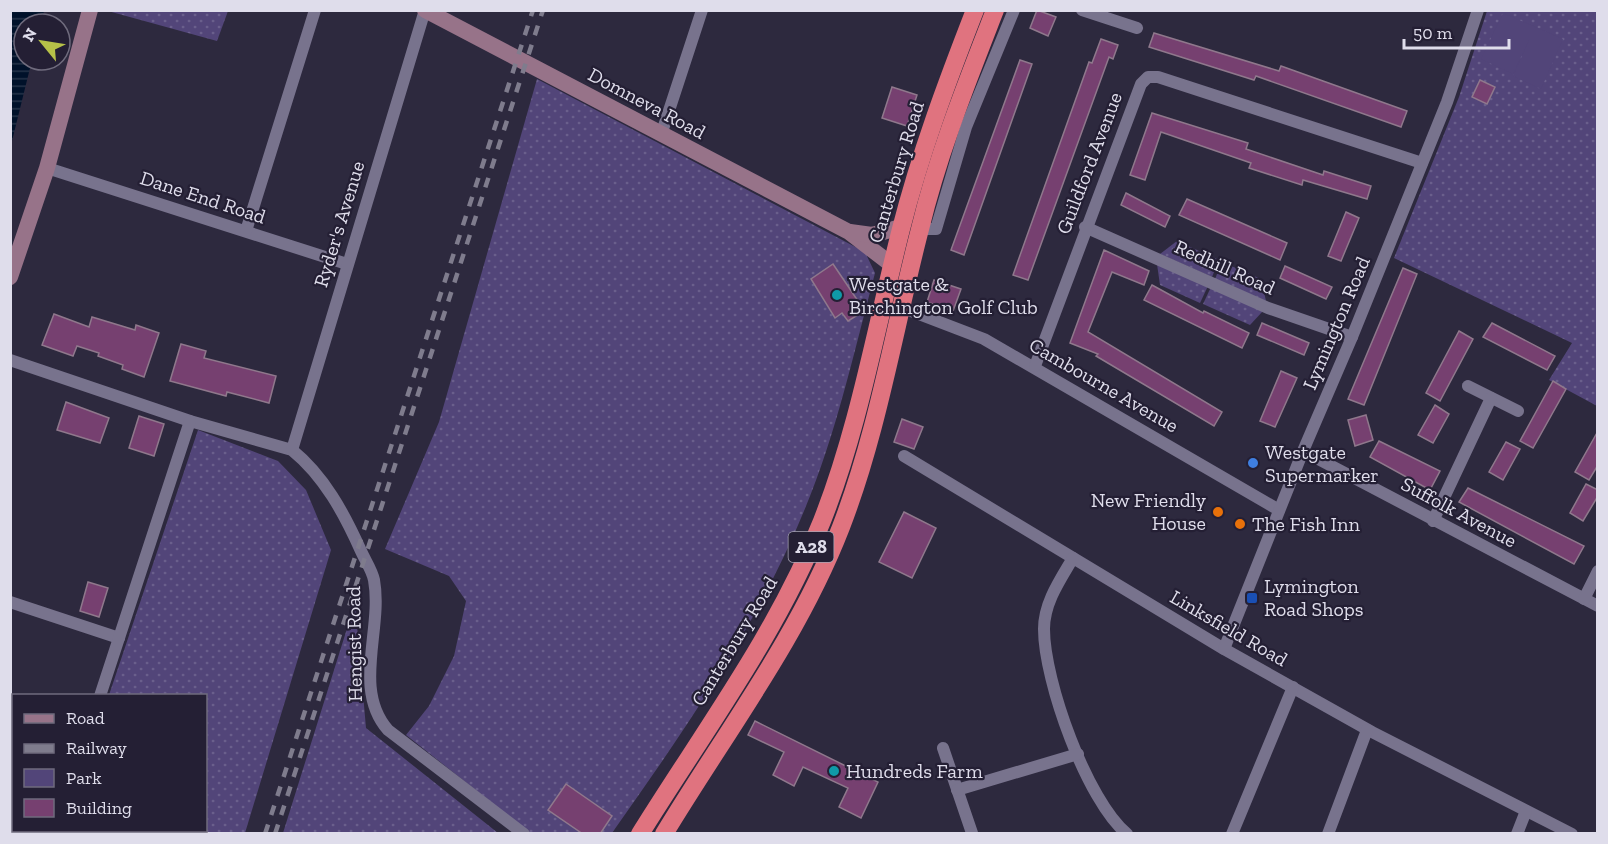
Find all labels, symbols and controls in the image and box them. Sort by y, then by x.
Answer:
north arrow [12,12,72,72]
scale bar [1404,12,1509,50]
text: 50 m [1413,22,1453,44]
text: N [18,25,41,45]
street label: Domneva Road [584,62,710,144]
street label: Guildford Avenue [1051,89,1127,237]
street label: Canterbury Road [863,98,929,246]
street label: Ryder's Avenue [308,158,370,290]
street label: Dane End Road [137,165,269,229]
street label: Redhill Road [1171,234,1279,300]
street label: Lymington Road [1297,253,1375,393]
place label: Westgate & Birchington Golf Club [849,272,1038,319]
marker: Westgate & Birchington Golf Club [830,288,844,302]
street label: Cambourne Avenue [1025,332,1183,438]
place label: Westgate Supermarker [1265,440,1379,487]
marker: Westgate Supermarker [1246,456,1260,470]
street label: Suffolk Avenue [1397,472,1521,552]
place label: New Friendly House [1091,488,1207,535]
marker: New Friendly House [1211,505,1225,519]
place label: The Fish Inn [1252,512,1360,536]
marker: The Fish Inn [1233,517,1247,531]
road number: A28 [788,532,834,562]
street label: Canterbury Road [686,572,782,710]
place label: Lymington Road Shops [1264,574,1363,621]
street label: Linksfield Road [1166,585,1292,671]
street label: Hengist Road [341,586,367,702]
marker: Lymington Road Shops [1245,591,1259,605]
legend [12,694,207,832]
text: Road [66,707,105,729]
text: Railway [66,737,128,759]
place label: Hundreds Farm [846,759,983,783]
marker: Hundreds Farm [827,764,841,778]
text: Park [66,767,102,789]
text: Building [66,797,132,819]

